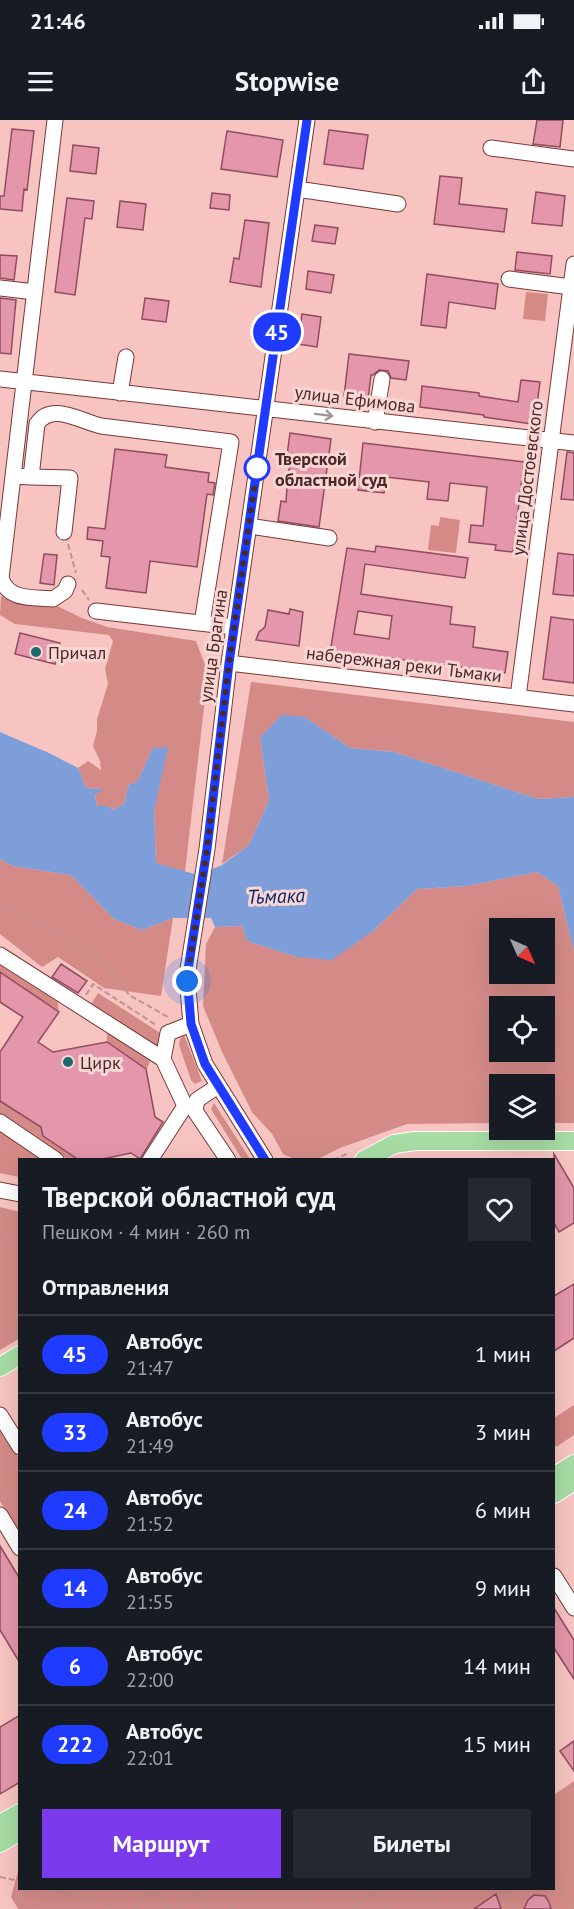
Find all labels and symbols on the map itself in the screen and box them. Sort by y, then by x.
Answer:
line badge: 45 [250,312,304,352]
street label: улица Ефимова [293,380,417,418]
street label: улица Достоевского [506,399,548,557]
one-way arrow [314,410,334,421]
place label: Тверской областной суд [275,447,387,491]
marker: Тверской областной суд [244,455,270,481]
street label: улица Брагина [194,588,232,704]
place label: Причал [48,641,106,664]
street label: набережная реки Тьмаки [305,641,503,687]
marker: Причал [29,645,43,659]
water label: Тьмака [247,882,306,910]
north arrow [489,918,555,984]
your location [172,966,202,996]
place label: Цирк [80,1051,121,1074]
marker: Цирк [61,1055,75,1069]

